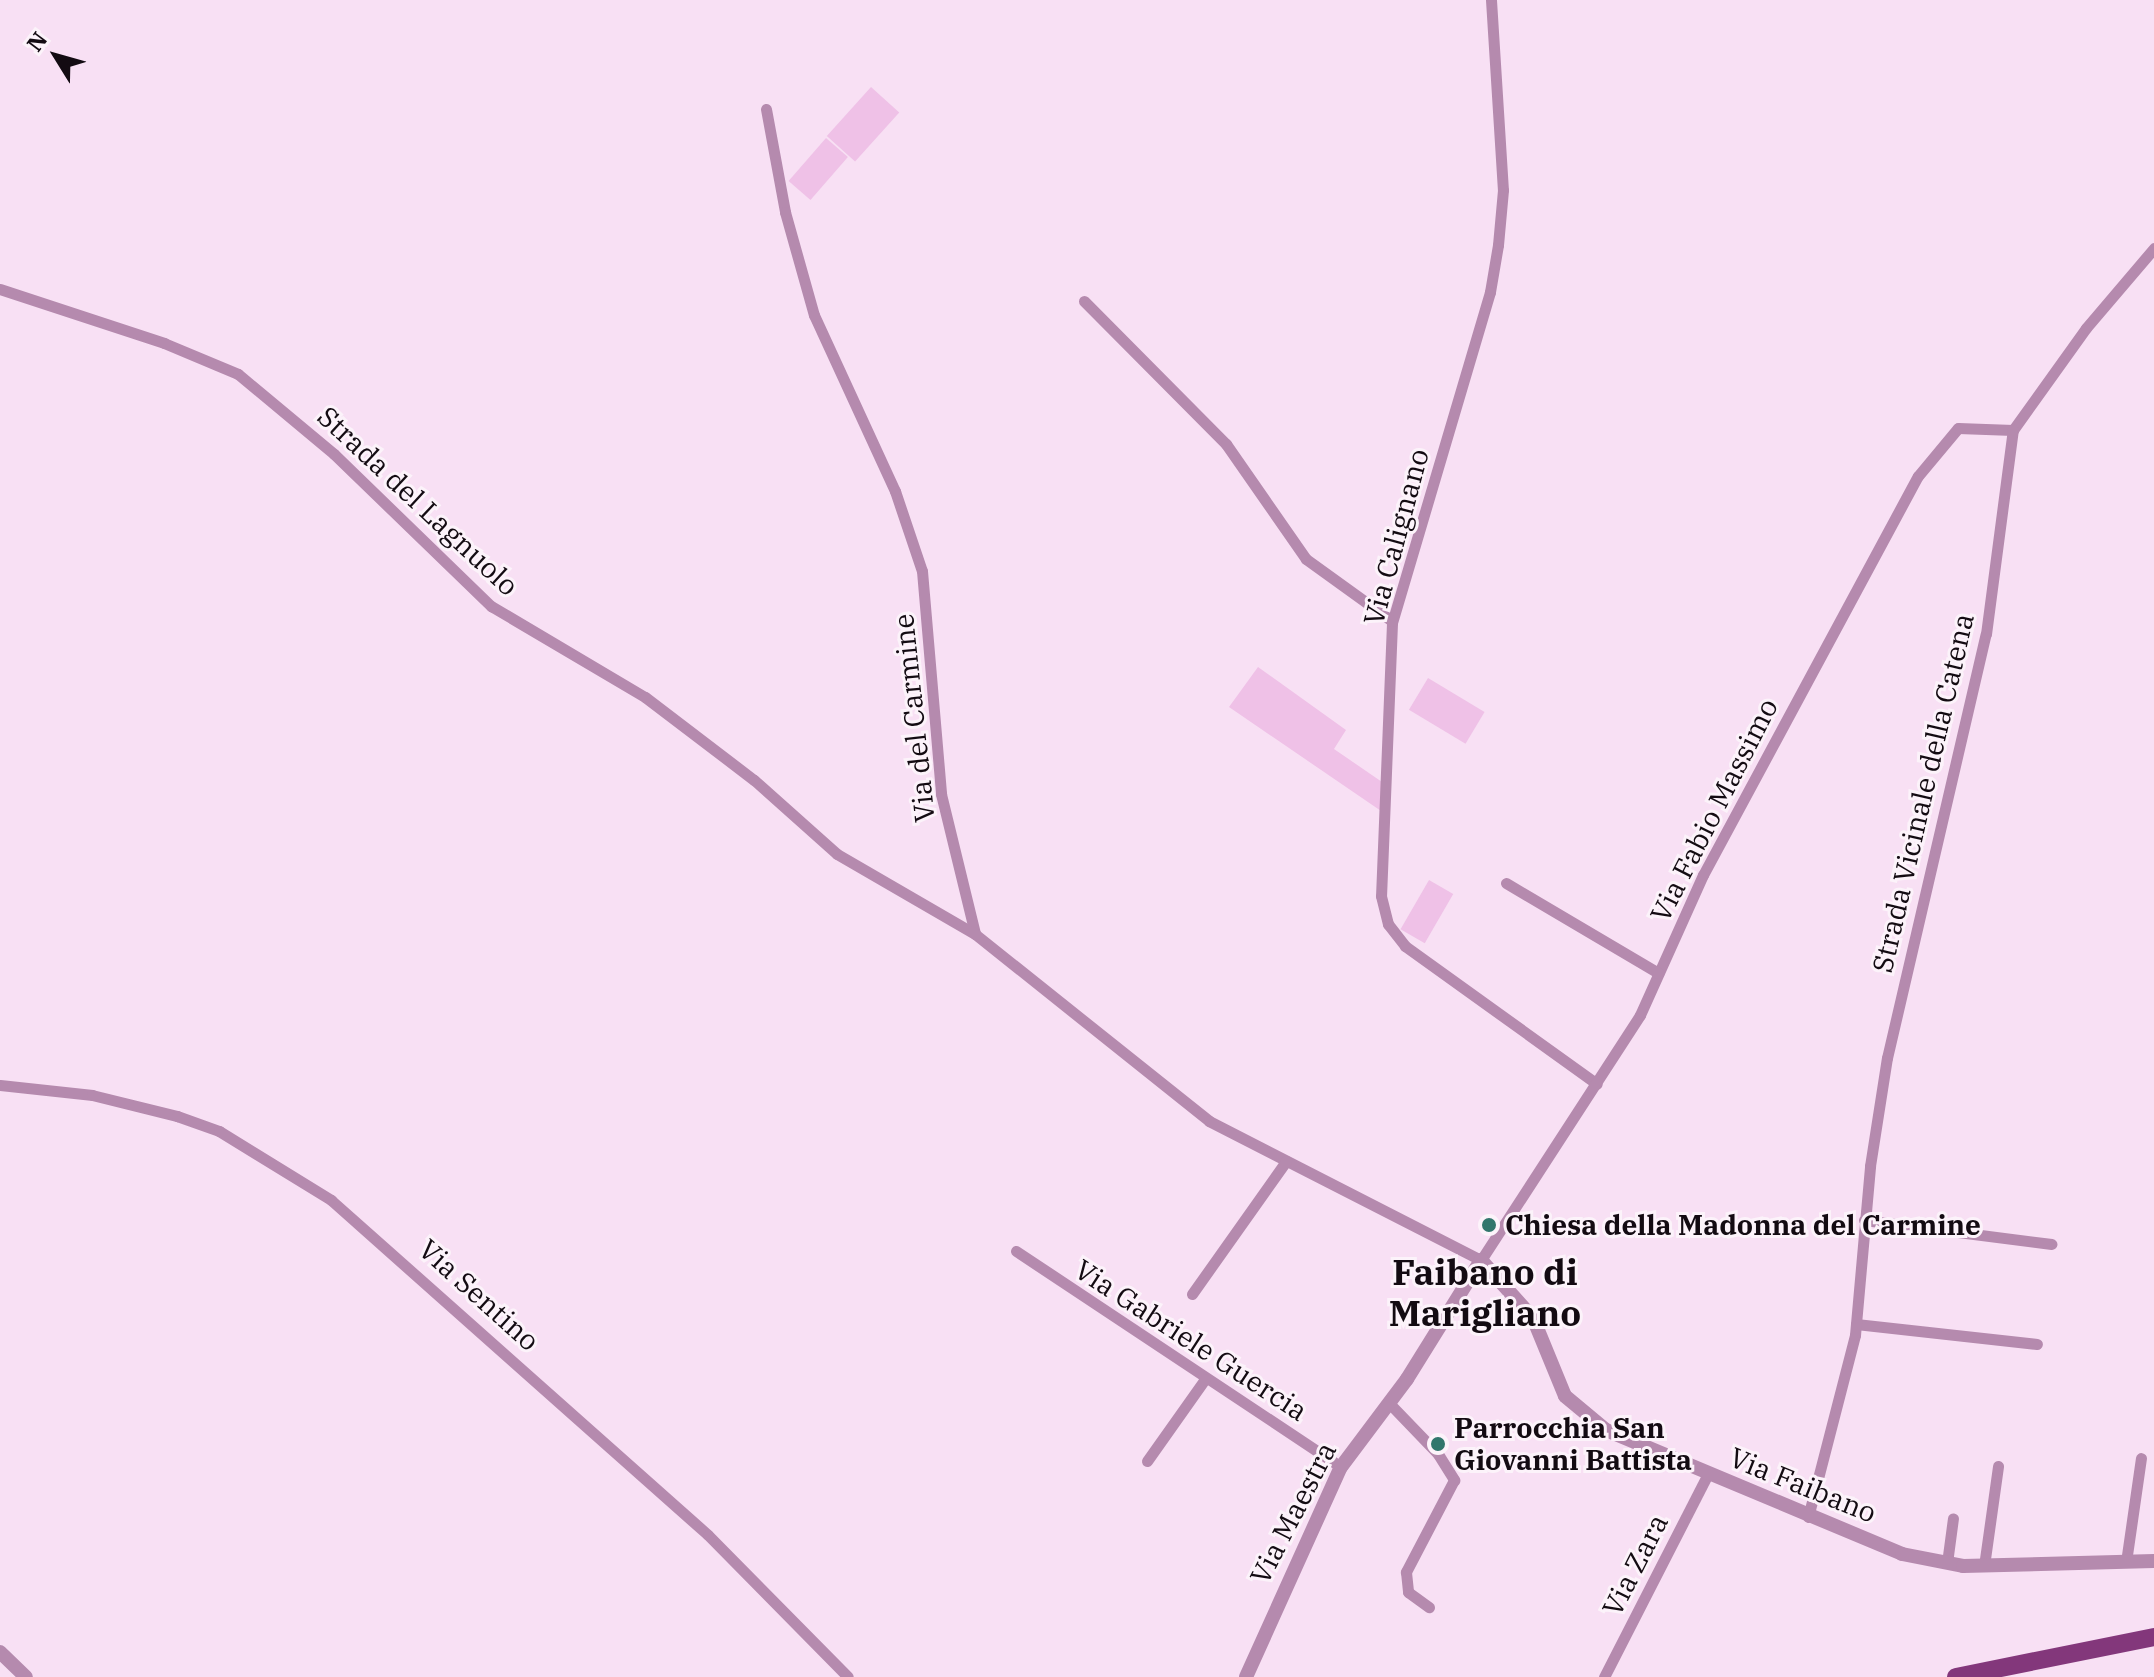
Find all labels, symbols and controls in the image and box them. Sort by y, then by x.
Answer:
north arrow [16,16,96,96]
text: N [20,26,53,57]
street label: Strada del Lagnuolo [311,399,525,603]
street label: Via Calignano [1356,445,1436,629]
street label: Strada Vicinale della Catena [1865,610,1981,976]
street label: Via del Carmine [886,612,942,824]
street label: Via Fabio Massimo [1643,693,1785,927]
place label: Chiesa della Madonna del Carmine [1505,1208,1981,1242]
marker: Chiesa della Madonna del Carmine [1480,1216,1498,1234]
street label: Via Sentino [412,1232,546,1358]
district label: Faibano di Marigliano [1389,1249,1581,1334]
street label: Via Gabriele Guercia [1068,1252,1314,1428]
place label: Parrocchia San Giovanni Battista [1454,1411,1692,1477]
marker: Parrocchia San Giovanni Battista [1429,1435,1447,1453]
street label: Via Maestra [1243,1437,1343,1589]
street label: Via Faibano [1725,1440,1881,1530]
street label: Via Zara [1595,1509,1675,1621]

